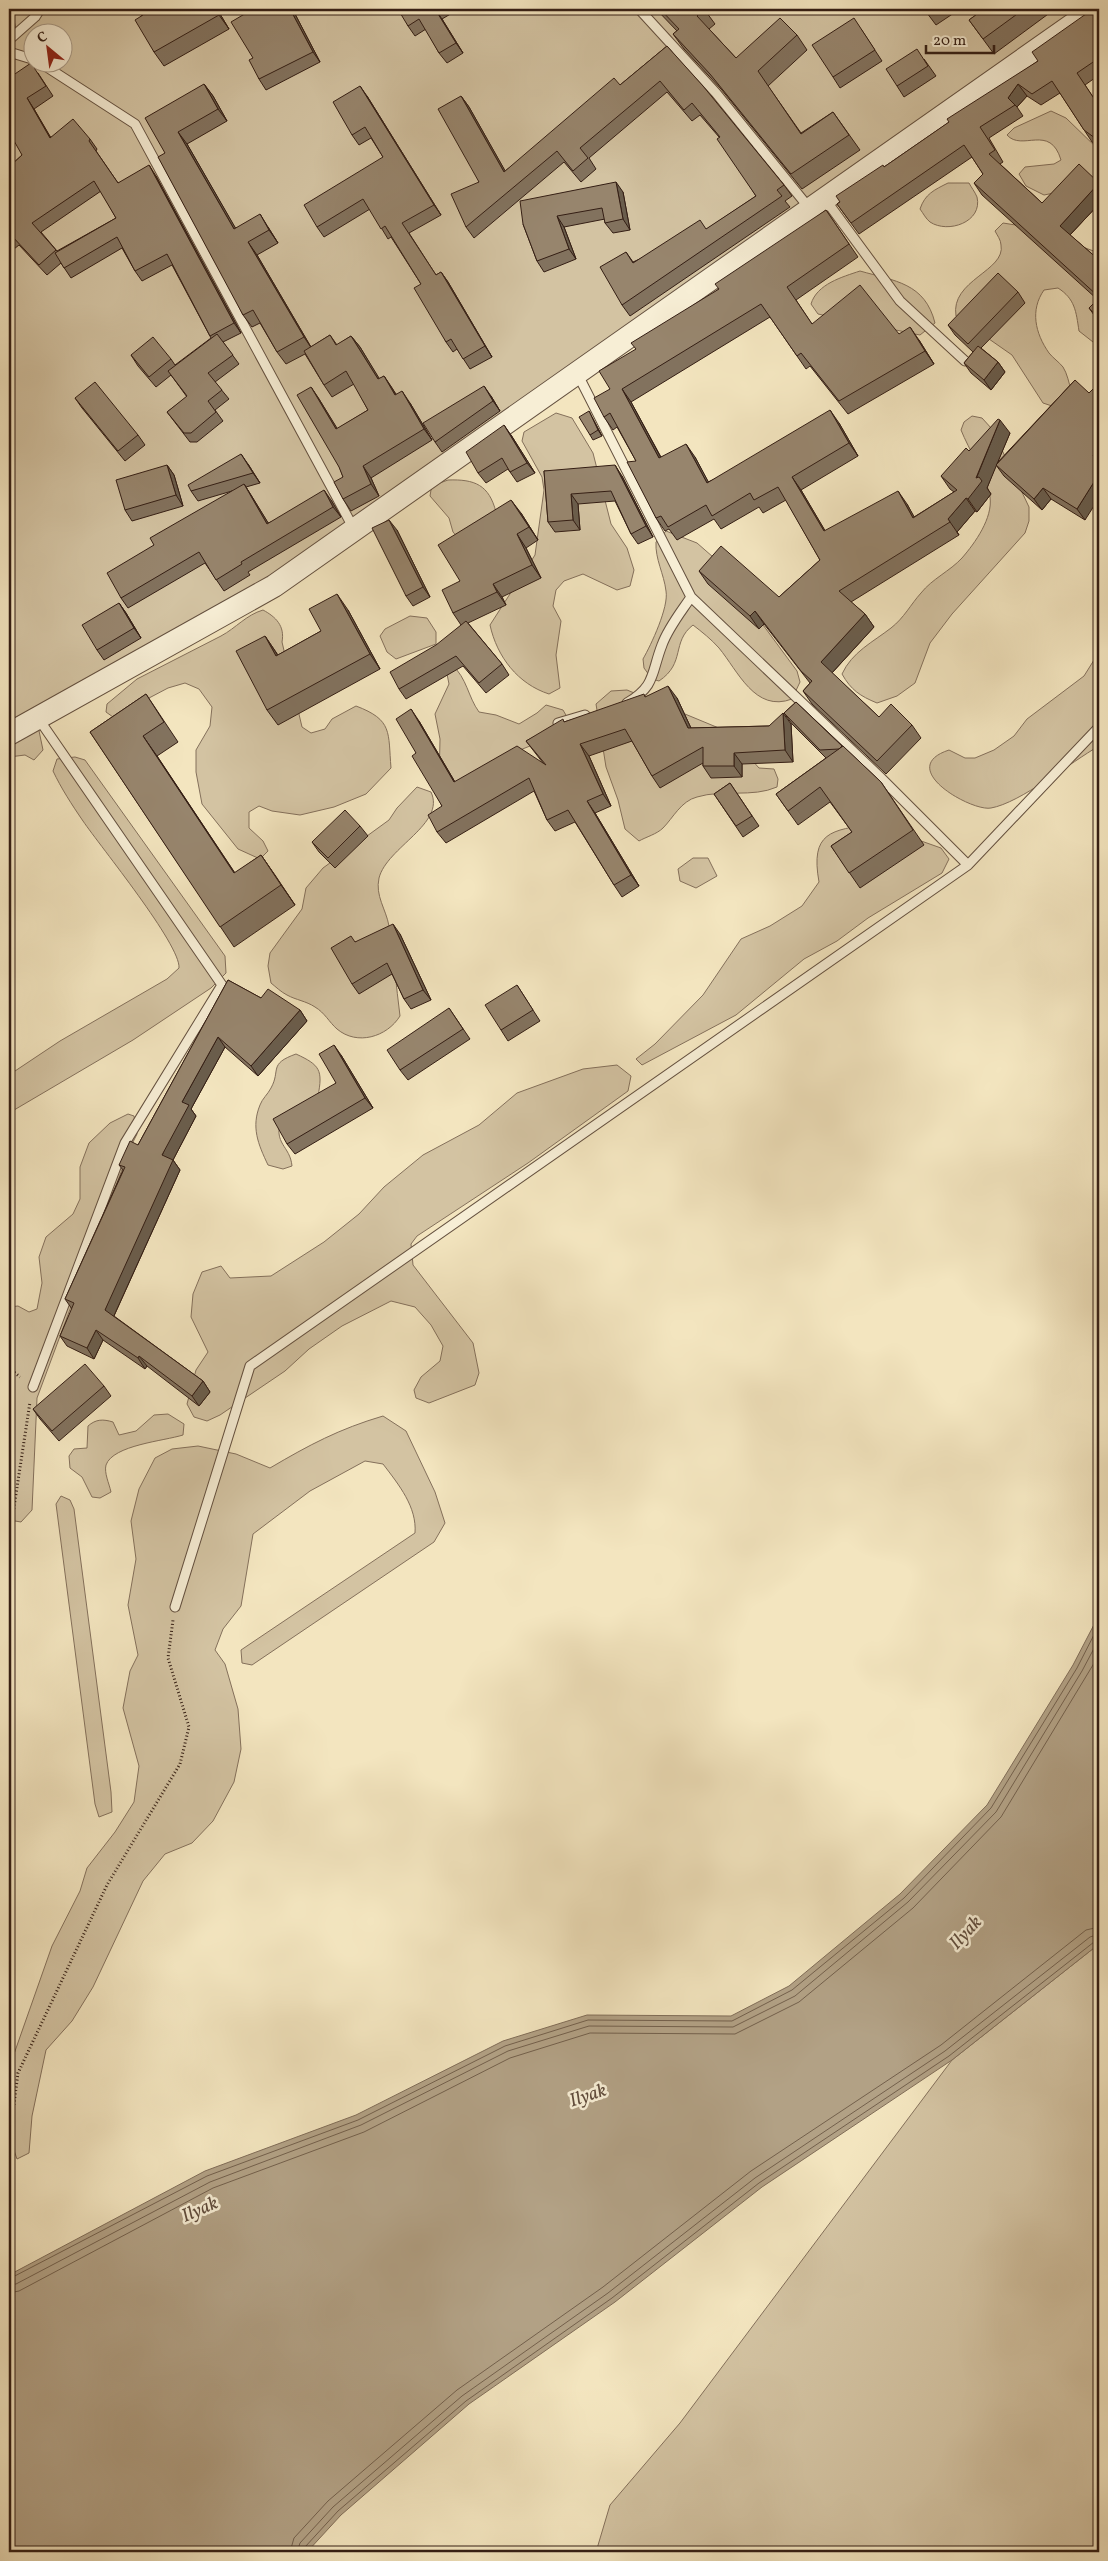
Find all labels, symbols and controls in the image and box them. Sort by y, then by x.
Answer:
north arrow [22,22,72,72]
scale bar [926,22,993,54]
text: С [34,27,51,48]
text: 20 m [933,31,966,52]
water label: Ilyak [944,1910,989,1956]
water label: Ilyak [566,2077,610,2114]
water label: Ilyak [177,2190,223,2230]

